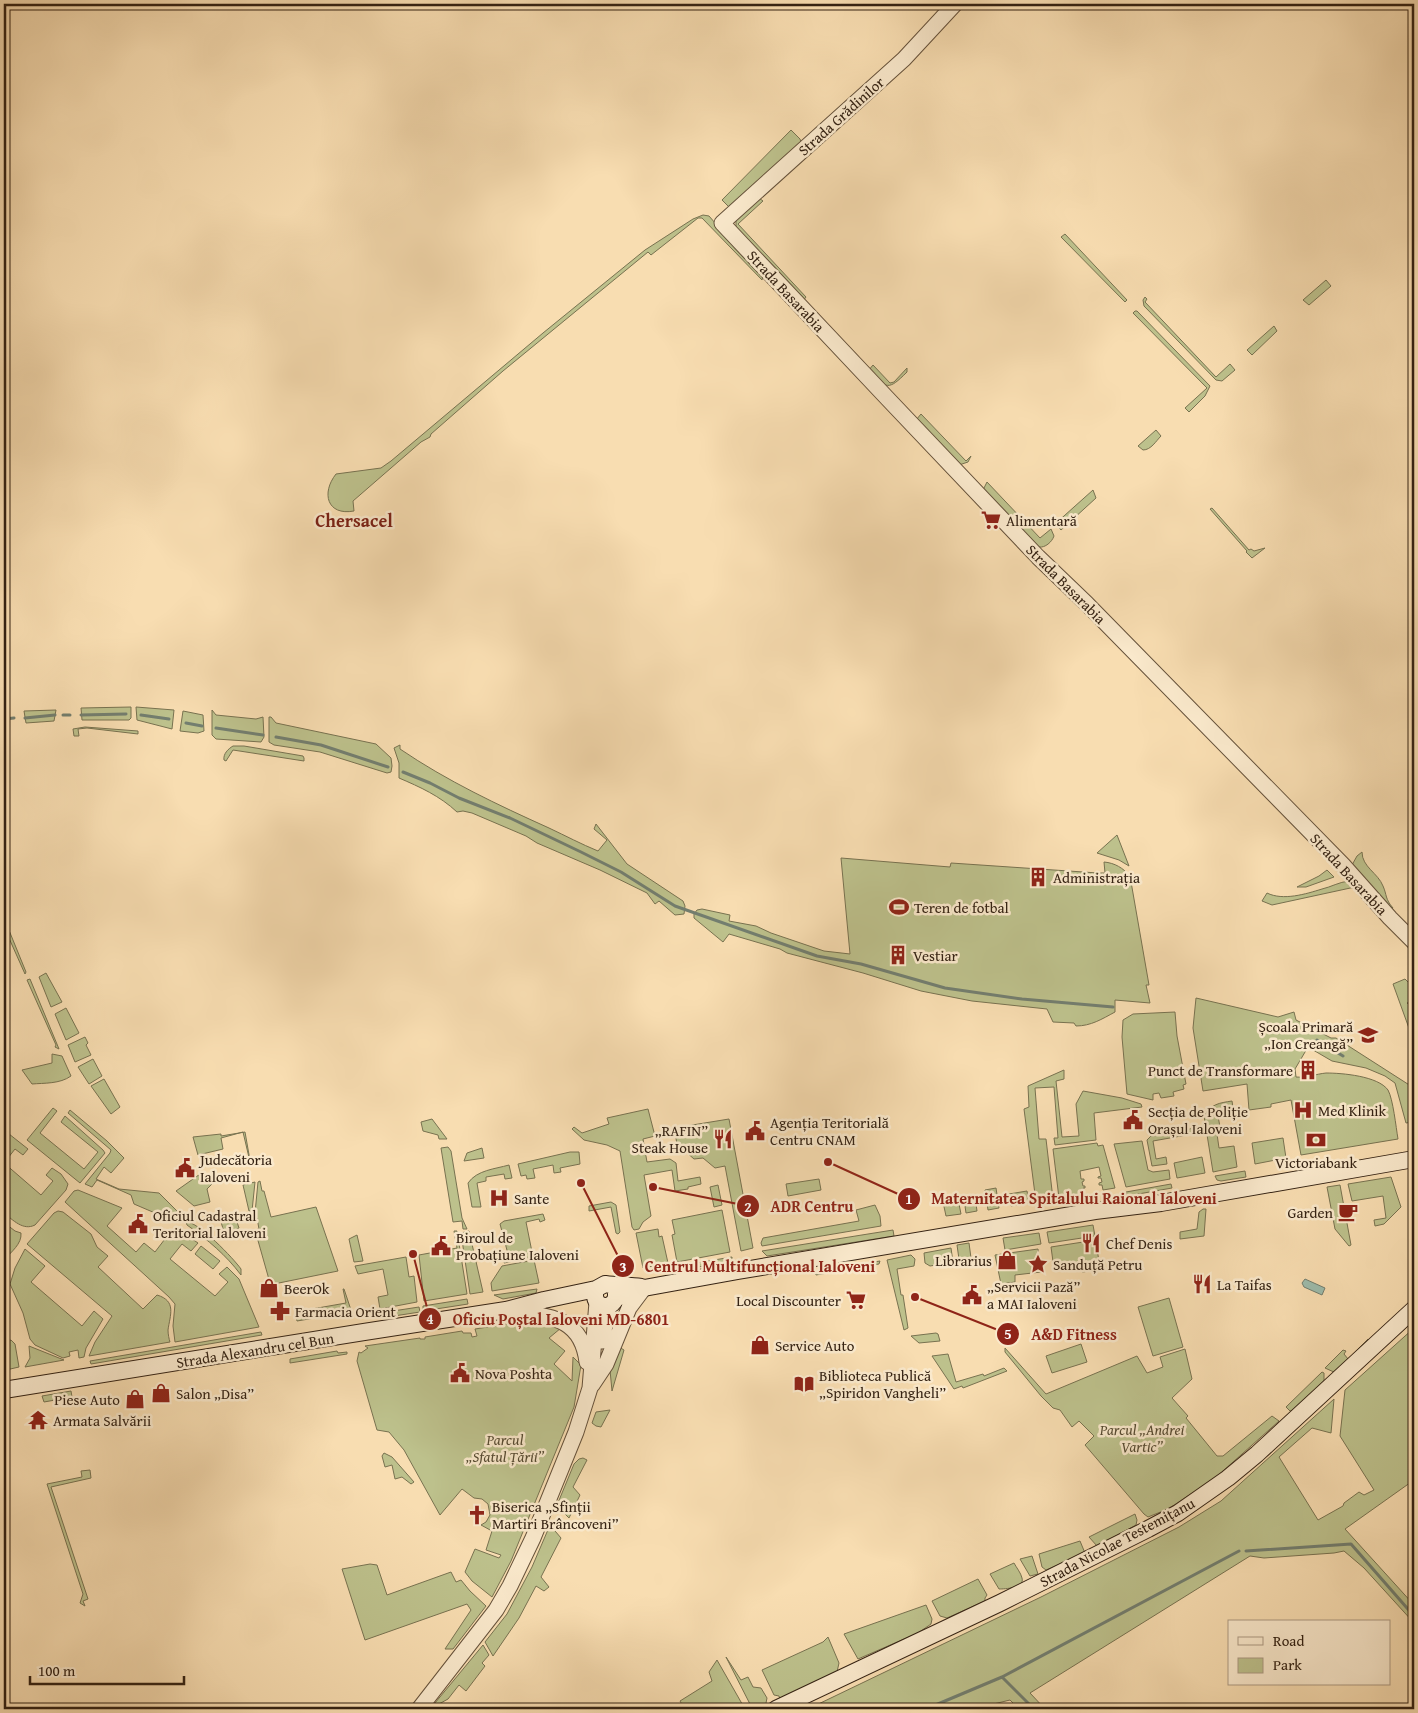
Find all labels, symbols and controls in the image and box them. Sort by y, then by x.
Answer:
street label: Strada Grădinilor [793,72,889,160]
street label: Strada Basarabia [743,245,829,337]
district label: Chersacel [315,507,393,534]
supermarket icon: Alimentară [980,509,1002,531]
place label: Alimentară [1006,510,1077,531]
street label: Strada Basarabia [1021,539,1111,629]
street label: Strada Basarabia [1306,828,1392,920]
building icon: Administrația [1027,866,1049,888]
place label: Administrația [1053,867,1140,888]
sports icon: Teren de fotbal [888,896,910,918]
place label: Teren de fotbal [914,897,1009,918]
building icon: Vestiar [887,944,909,966]
place label: Vestiar [913,945,958,966]
place label: Școala Primară „Ion Creangă” [1259,1016,1353,1054]
school or university icon: Școala Primară „Ion Creangă” [1357,1024,1379,1046]
building icon: Punct de Transformare [1297,1059,1319,1081]
place label: Punct de Transformare [1148,1060,1293,1081]
hospital icon: Med Klinik [1292,1099,1314,1121]
place label: Med Klinik [1318,1100,1387,1121]
place label: Secția de Poliție Orașul Ialoveni [1148,1101,1248,1139]
public building icon: Secția de Poliție Orașul Ialoveni [1122,1109,1144,1131]
place label: Agenția Teritorială Centru CNAM [770,1112,889,1150]
place label: „RAFIN” Steak House [632,1120,708,1158]
public building icon: Agenția Teritorială Centru CNAM [744,1120,766,1142]
restaurant icon: „RAFIN” Steak House [712,1128,734,1150]
bank icon: Victoriabank [1305,1129,1327,1151]
place label: Judecătoria Ialoveni [198,1149,272,1187]
place label: Victoriabank [1275,1152,1357,1173]
public building icon: Judecătoria Ialoveni [174,1157,196,1179]
callout: Maternitatea Spitalului Raional Ialoveni [896,1183,1227,1214]
text: Maternitatea Spitalului Raional Ialoveni [931,1186,1217,1210]
hospital icon: Sante [488,1187,510,1209]
place label: Sante [514,1188,549,1209]
text: 1 [905,1188,913,1209]
callout: ADR Centru [736,1191,864,1222]
text: ADR Centru [770,1194,854,1218]
text: 2 [744,1196,752,1217]
cafe icon: Garden [1337,1201,1359,1223]
place label: Garden [1288,1202,1334,1223]
place label: Oficiul Cadastral Teritorial Ialoveni [153,1205,266,1243]
public building icon: Oficiul Cadastral Teritorial Ialoveni [127,1213,149,1235]
place label: Biroul de Probațiune Ialoveni [456,1227,579,1265]
restaurant icon: Chef Denis [1080,1232,1102,1254]
place label: Chef Denis [1106,1233,1173,1254]
public building icon: Biroul de Probațiune Ialoveni [430,1235,452,1257]
shop icon: Librarius [996,1249,1018,1271]
place label: Librarius [935,1250,992,1271]
callout: Centrul Multifuncțional Ialoveni [610,1251,886,1282]
place icon: Sanduță Petru [1027,1253,1049,1275]
text: Centrul Multifuncțional Ialoveni [645,1254,875,1278]
place label: Sanduță Petru [1053,1254,1143,1275]
text: 3 [619,1256,627,1277]
restaurant icon: La Taifas [1191,1273,1213,1295]
place label: La Taifas [1217,1274,1272,1295]
place label: „Servicii Pază” a MAI Ialoveni [987,1276,1080,1314]
shop icon: BeerOk [258,1277,280,1299]
place label: BeerOk [284,1278,330,1299]
public building icon: „Servicii Pază” a MAI Ialoveni [961,1284,983,1306]
supermarket icon: Local Discounter [845,1289,867,1311]
place label: Local Discounter [736,1290,841,1311]
pharmacy icon: Farmacia Orient [269,1300,291,1322]
place label: Farmacia Orient [295,1301,397,1322]
callout: Oficiu Poștal Ialoveni MD-6801 [417,1304,679,1335]
text: Oficiu Poștal Ialoveni MD-6801 [453,1307,669,1331]
text: 4 [426,1308,434,1329]
callout: A&D Fitness [996,1319,1126,1350]
text: A&D Fitness [1031,1322,1117,1346]
text: 5 [1004,1323,1012,1344]
street label: Strada Alexandru cel Bun [175,1327,336,1373]
shop icon: Service Auto [749,1334,771,1356]
place label: Service Auto [775,1335,855,1356]
public building icon: Nova Poshta [449,1362,471,1384]
place label: Nova Poshta [475,1363,552,1384]
place label: Biblioteca Publică „Spiridon Vangheli” [819,1365,946,1403]
library icon: Biblioteca Publică „Spiridon Vangheli” [793,1373,815,1395]
shop icon: Salon „Disa” [150,1382,172,1404]
place label: Salon „Disa” [176,1383,254,1404]
shop icon: Piese Auto [124,1388,146,1410]
place label: Piese Auto [54,1389,120,1410]
temple icon: Armata Salvării [27,1409,49,1431]
place label: Armata Salvării [53,1410,151,1431]
park label: Parcul „Andrei Vartic” [1099,1419,1185,1457]
park label: Parcul „Sfatul Țării” [466,1429,545,1467]
street label: Strada Nicolae Testemițanu [1036,1492,1199,1592]
place label: Biserica „Sfinții Martiri Brâncoveni” [492,1496,619,1534]
church icon: Biserica „Sfinții Martiri Brâncoveni” [466,1504,488,1526]
legend [1228,1620,1390,1686]
text: Road [1273,1630,1304,1651]
scale bar [30,1653,184,1685]
text: Park [1273,1654,1302,1675]
text: 100 m [38,1660,76,1681]

